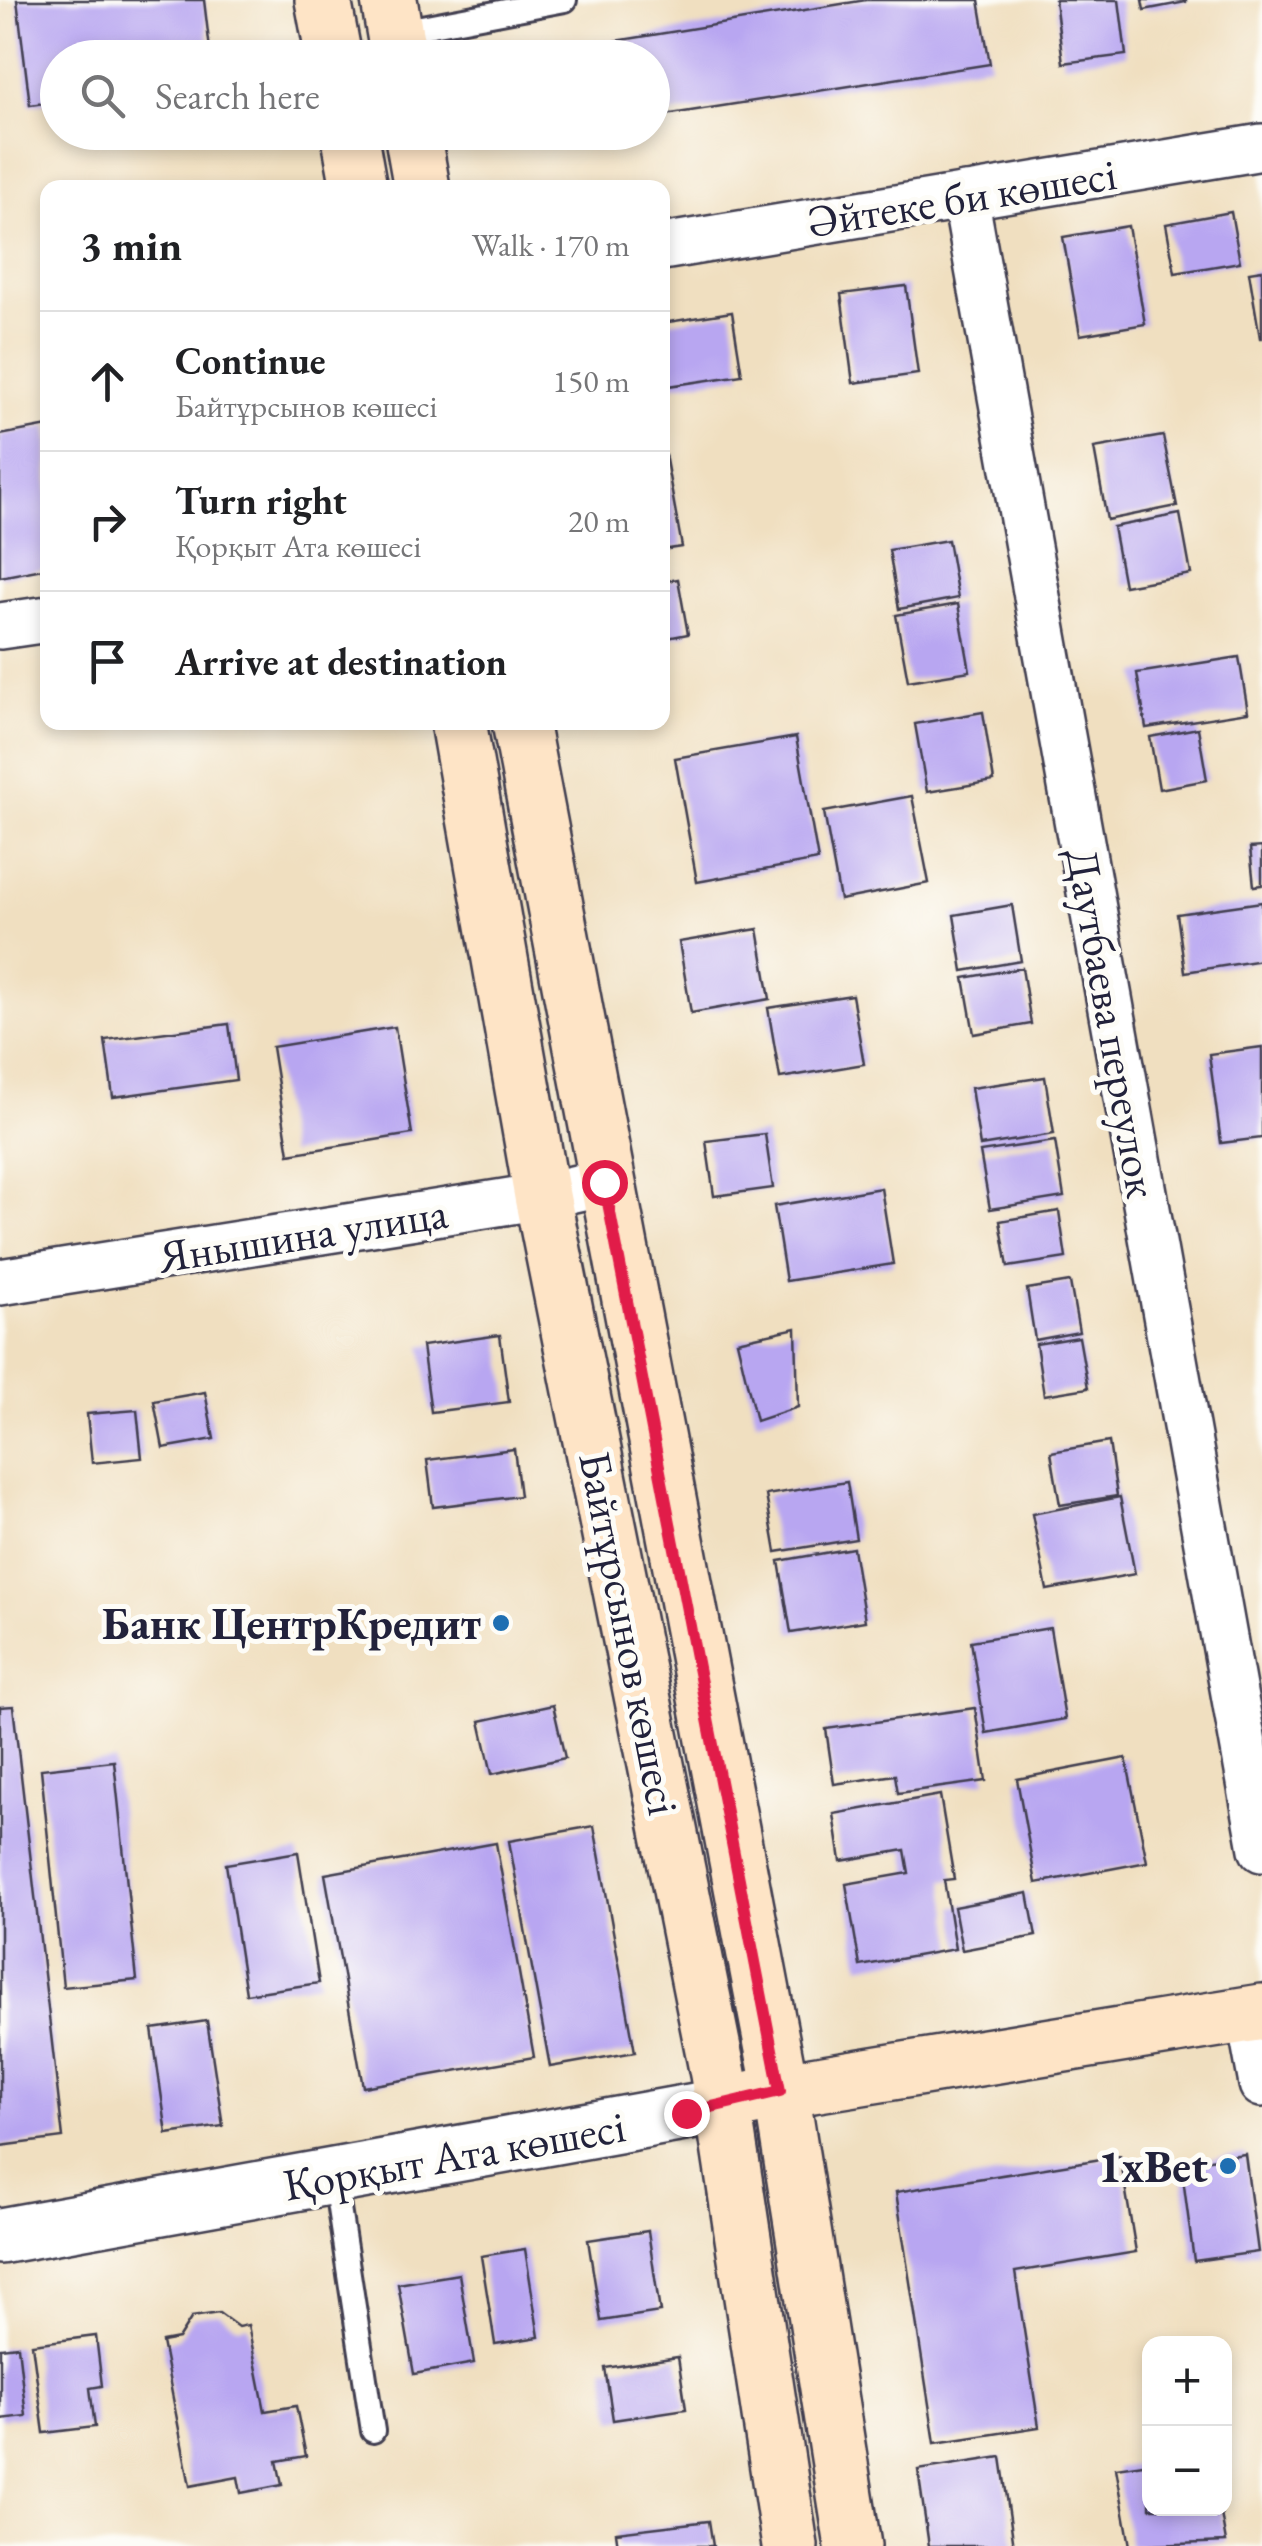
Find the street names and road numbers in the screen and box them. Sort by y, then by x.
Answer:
street label: Әйтеке би көшесі [804,144,1120,250]
street label: Даутбаева переулок [1054,843,1172,1203]
street label: Янышина улица [154,1183,452,1286]
street label: Байтұрсынов көшесі [566,1446,694,1820]
street label: Қорқыт Ата көшесі [278,2096,630,2214]

